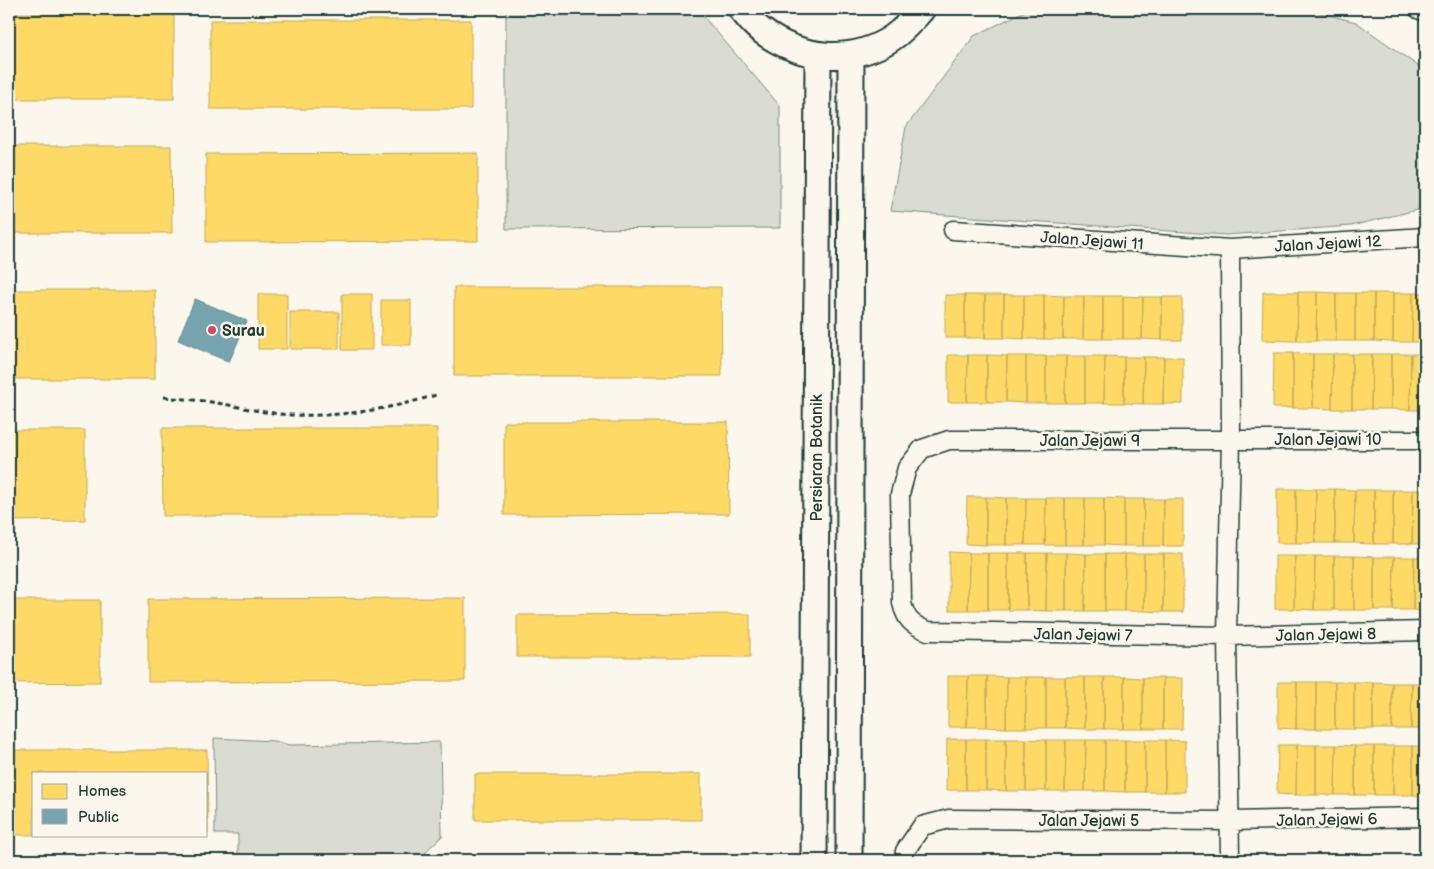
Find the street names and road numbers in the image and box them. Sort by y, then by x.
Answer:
street label: Jalan Jejawi 11 [1040,228,1144,255]
street label: Jalan Jejawi 12 [1274,232,1383,257]
street label: Persiaran Botanik [808,394,827,522]
street label: Jalan Jejawi 10 [1275,431,1381,450]
street label: Jalan Jejawi 9 [1040,432,1140,451]
street label: Jalan Jejawi 7 [1033,625,1133,646]
street label: Jalan Jejawi 8 [1276,625,1376,646]
street label: Jalan Jejawi 6 [1276,810,1378,831]
street label: Jalan Jejawi 5 [1039,812,1139,831]

